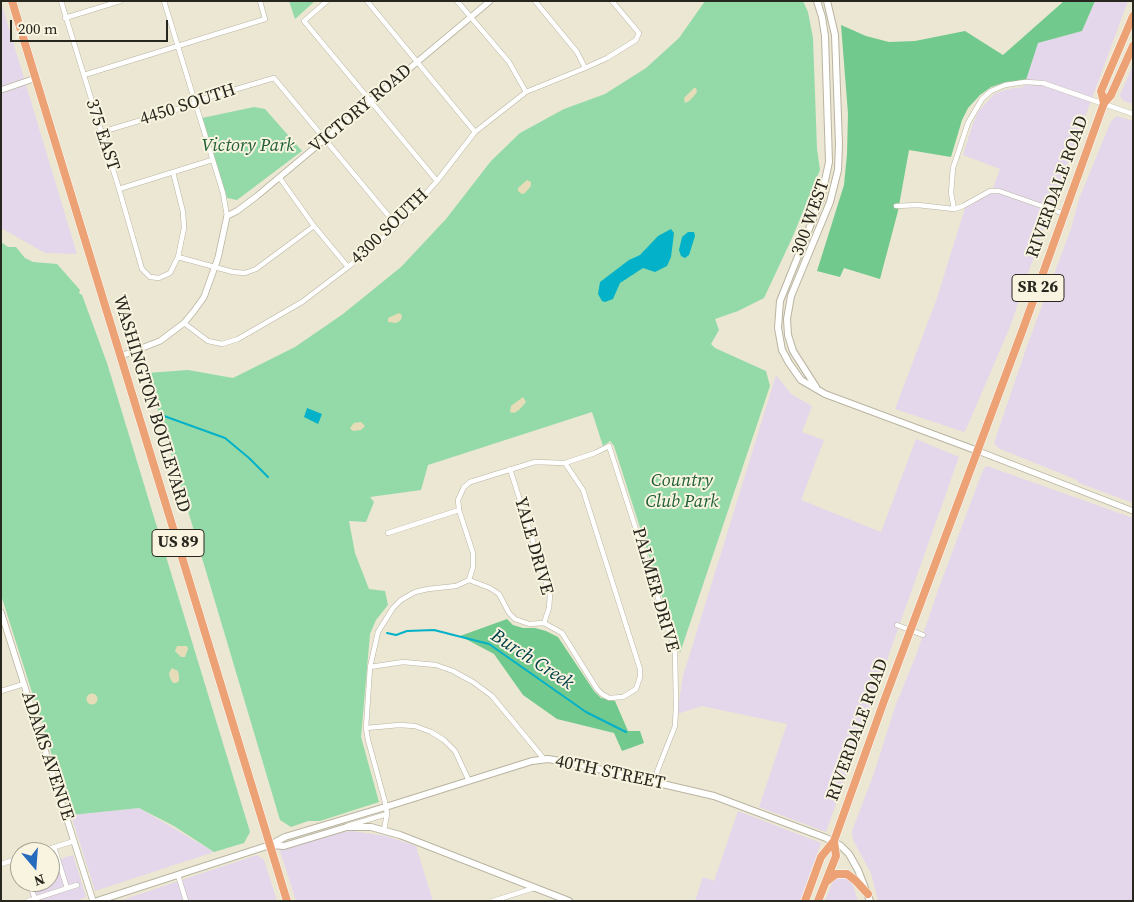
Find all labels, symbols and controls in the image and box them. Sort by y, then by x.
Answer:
scale bar [12,10,170,42]
text: 200 m [18,18,58,39]
street label: VICTORY ROAD [305,60,417,158]
street label: 4450 SOUTH [137,79,239,131]
street label: 375 EAST [80,97,124,173]
street label: RIVERDALE ROAD [1022,113,1094,261]
park label: Victory Park [201,135,295,157]
street label: 300 WEST [787,177,835,259]
street label: 4300 SOUTH [347,185,433,269]
road number: SR 26 [1012,274,1064,302]
street label: WASHINGTON BOULEVARD [108,293,194,515]
park label: Country Club Park [645,470,719,512]
street label: YALE DRIVE [509,495,557,597]
street label: PALMER DRIVE [627,525,683,655]
road number: US 89 [152,530,204,556]
water label: Burch Creek [486,625,578,695]
street label: RIVERDALE ROAD [822,656,894,804]
street label: ADAMS AVENUE [16,689,78,823]
street label: 40TH STREET [553,751,667,795]
north arrow [10,842,60,892]
text: N [31,869,47,891]

